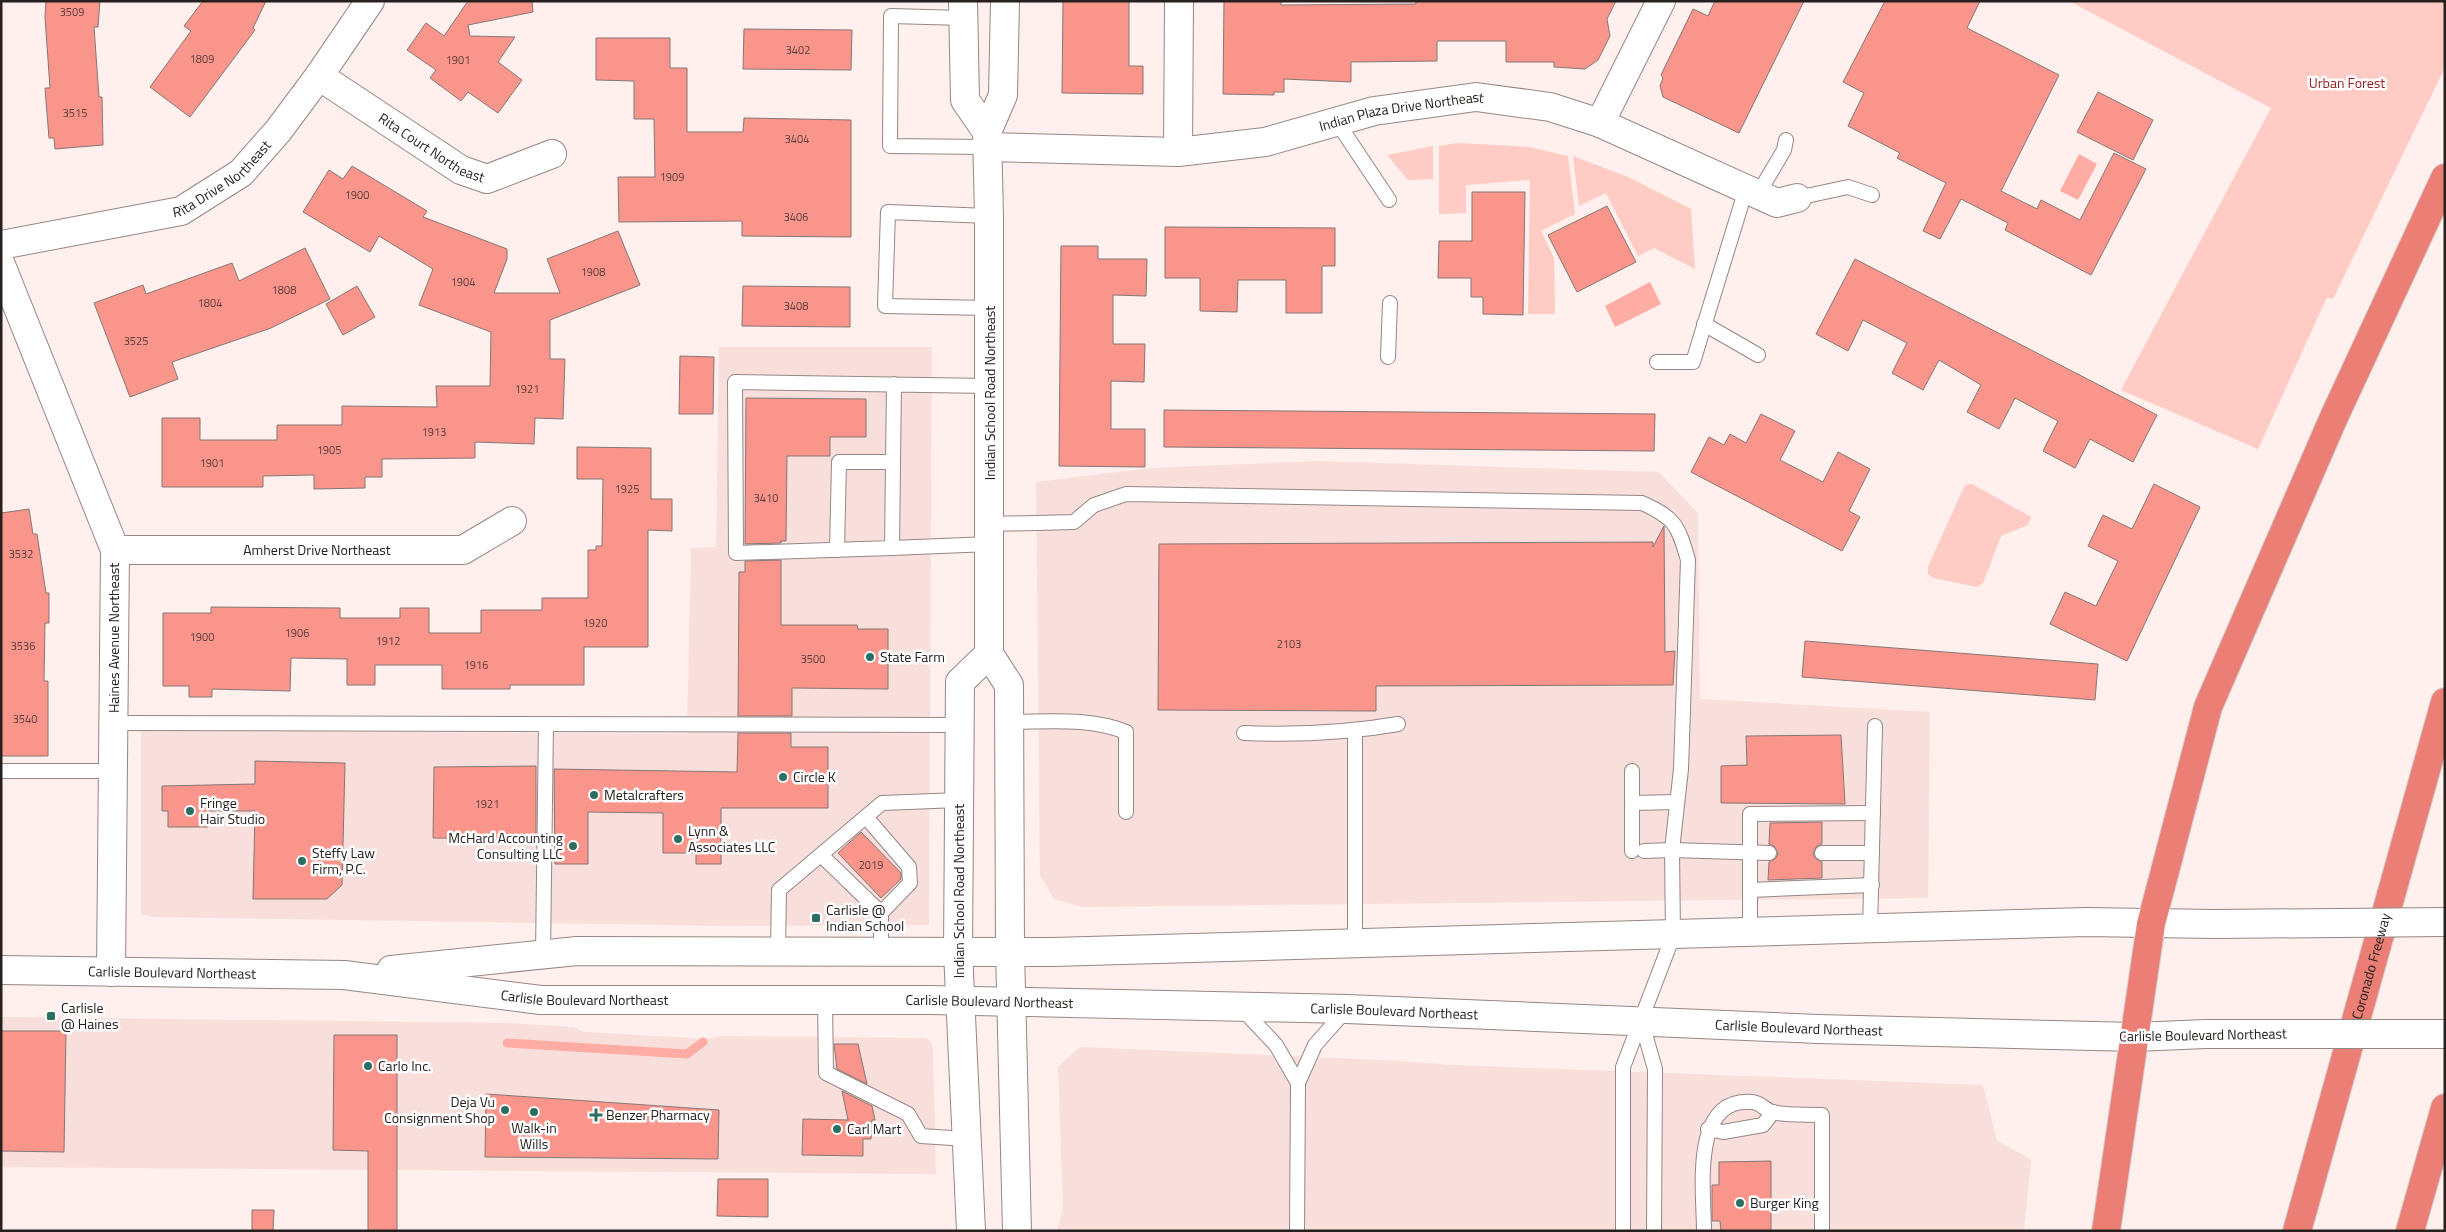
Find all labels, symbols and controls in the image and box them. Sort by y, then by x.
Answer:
house number: 3509 [60,4,84,20]
house number: 3402 [786,42,810,58]
house number: 1809 [190,51,214,67]
house number: 1901 [446,52,470,68]
park label: Urban Forest [2309,72,2385,93]
street label: Indian Plaza Drive Northeast [1316,86,1485,136]
house number: 3515 [63,105,87,121]
street label: Rita Court Northeast [375,107,488,187]
house number: 3404 [785,131,809,147]
street label: Rita Drive Northeast [171,135,276,222]
house number: 1909 [660,169,684,185]
house number: 1900 [345,187,369,203]
house number: 3406 [784,209,808,225]
house number: 1908 [581,264,605,280]
house number: 1904 [451,274,475,290]
house number: 1808 [272,282,296,298]
house number: 1804 [198,295,222,311]
house number: 3408 [784,298,808,314]
street label: Indian School Road Northeast [979,306,1000,480]
house number: 3525 [124,333,148,349]
house number: 1921 [515,381,539,397]
house number: 1913 [422,424,446,440]
house number: 1905 [317,442,341,458]
house number: 1901 [200,455,224,471]
house number: 1925 [615,481,639,497]
house number: 3410 [754,490,778,506]
street label: Amherst Drive Northeast [243,539,391,560]
house number: 3532 [9,546,33,562]
street label: Haines Avenue Northeast [103,563,124,713]
house number: 1920 [583,615,607,631]
house number: 1906 [285,625,309,641]
house number: 1900 [190,629,214,645]
house number: 1912 [376,633,400,649]
house number: 2103 [1277,636,1301,652]
house number: 3536 [11,638,35,654]
place label: State Farm [880,646,945,667]
house number: 3500 [801,651,825,667]
marker: State Farm [864,651,876,663]
house number: 1916 [464,657,488,673]
house number: 3540 [13,711,37,727]
place label: Circle K [793,766,836,787]
marker: Circle K [777,771,789,783]
place label: Metalcrafters [604,784,684,805]
marker: Metalcrafters [588,789,600,801]
place label: Fringe Hair Studio [200,792,265,829]
house number: 1921 [475,796,499,812]
street label: Indian School Road Northeast [948,804,969,978]
marker: Fringe Hair Studio [184,805,196,817]
place label: Lynn & Associates LLC [688,820,776,857]
place label: McHard Accounting Consulting LLC [448,827,563,864]
marker: Lynn & Associates LLC [672,833,684,845]
marker: McHard Accounting Consulting LLC [567,840,579,852]
place label: Steffy Law Firm, P.C. [312,842,375,879]
marker: Steffy Law Firm, P.C. [296,855,308,867]
house number: 2019 [859,857,883,873]
place label: Carlisle @ Indian School [826,899,904,936]
street label: Coronado Freeway [2346,910,2396,1022]
marker: Carlisle @ Indian School [810,912,822,924]
street label: Carlisle Boulevard Northeast [88,960,256,984]
street label: Carlisle Boulevard Northeast [500,984,668,1010]
street label: Carlisle Boulevard Northeast [905,989,1074,1013]
place label: Carlisle @ Haines [61,997,118,1034]
street label: Carlisle Boulevard Northeast [1310,997,1479,1025]
marker: Carlisle @ Haines [45,1010,57,1022]
street label: Carlisle Boulevard Northeast [1715,1014,1883,1041]
street label: Carlisle Boulevard Northeast [2119,1023,2287,1046]
place label: Carlo Inc. [378,1055,431,1076]
marker: Carlo Inc. [362,1060,374,1072]
place label: Deja Vu Consignment Shop [384,1091,495,1128]
marker: Deja Vu Consignment Shop [499,1104,511,1116]
place label: Benzer Pharmacy [606,1104,710,1125]
marker: Walk-in Wills [528,1106,540,1118]
marker: Benzer Pharmacy [590,1109,602,1121]
place label: Walk-in Wills [511,1117,557,1154]
place label: Carl Mart [847,1118,901,1139]
marker: Carl Mart [831,1123,843,1135]
place label: Burger King [1750,1192,1819,1213]
marker: Burger King [1734,1197,1746,1209]

